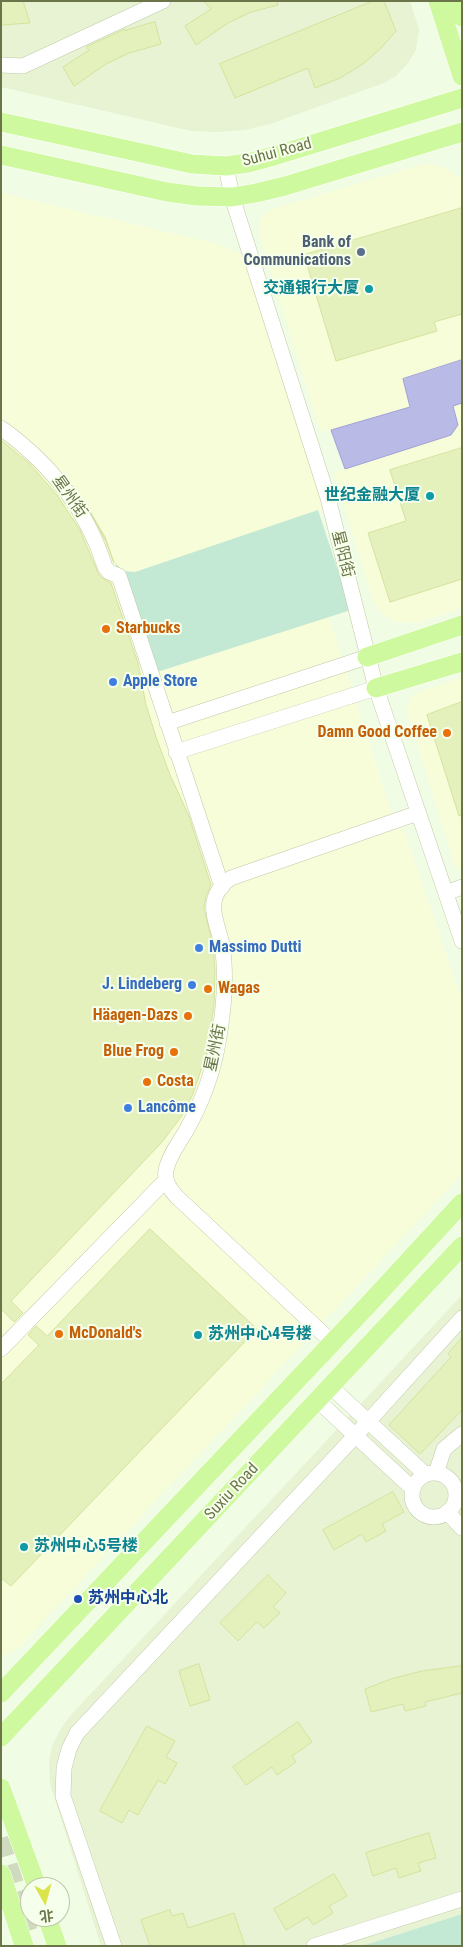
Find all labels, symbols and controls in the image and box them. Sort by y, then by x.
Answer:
street label: Suhui Road [240,135,314,171]
place label: Bank of Communications [243,233,351,271]
marker: Bank of Communications [355,246,367,258]
place label: 交通银行大厦 [263,279,359,299]
marker: 交通银行大厦 [363,283,375,295]
street label: 星州街 [47,472,91,522]
place label: 世纪金融大厦 [324,486,420,506]
marker: 世纪金融大厦 [424,490,436,502]
street label: 星阳街 [327,528,357,580]
place label: Starbucks [116,619,180,639]
marker: Starbucks [100,623,112,635]
place label: Apple Store [123,672,197,692]
marker: Apple Store [107,676,119,688]
place label: Damn Good Coffee [317,723,437,743]
marker: Damn Good Coffee [441,727,453,739]
place label: Massimo Dutti [209,938,302,958]
marker: Massimo Dutti [193,942,205,954]
place label: J. Lindeberg [102,975,182,995]
marker: J. Lindeberg [186,979,198,991]
place label: Wagas [218,979,260,999]
marker: Wagas [202,983,214,995]
place label: Häagen-Dazs [93,1006,178,1026]
marker: Häagen-Dazs [182,1010,194,1022]
street label: 星州街 [202,1023,230,1073]
place label: Blue Frog [103,1042,164,1062]
marker: Blue Frog [168,1046,180,1058]
place label: Costa [157,1072,194,1092]
marker: Costa [141,1076,153,1088]
place label: Lancôme [138,1098,196,1118]
marker: Lancôme [122,1102,134,1114]
place label: McDonald's [69,1324,142,1344]
place label: 苏州中心4号楼 [208,1325,312,1345]
marker: McDonald's [53,1328,65,1340]
marker: 苏州中心4号楼 [192,1329,204,1341]
street label: Suxiu Road [201,1460,263,1524]
place label: 苏州中心5号楼 [34,1537,138,1557]
marker: 苏州中心5号楼 [18,1541,30,1553]
place label: 苏州中心北 [88,1589,168,1609]
marker: 苏州中心北 [72,1593,84,1605]
north arrow [20,1877,70,1927]
text: 北 [39,1907,55,1925]

